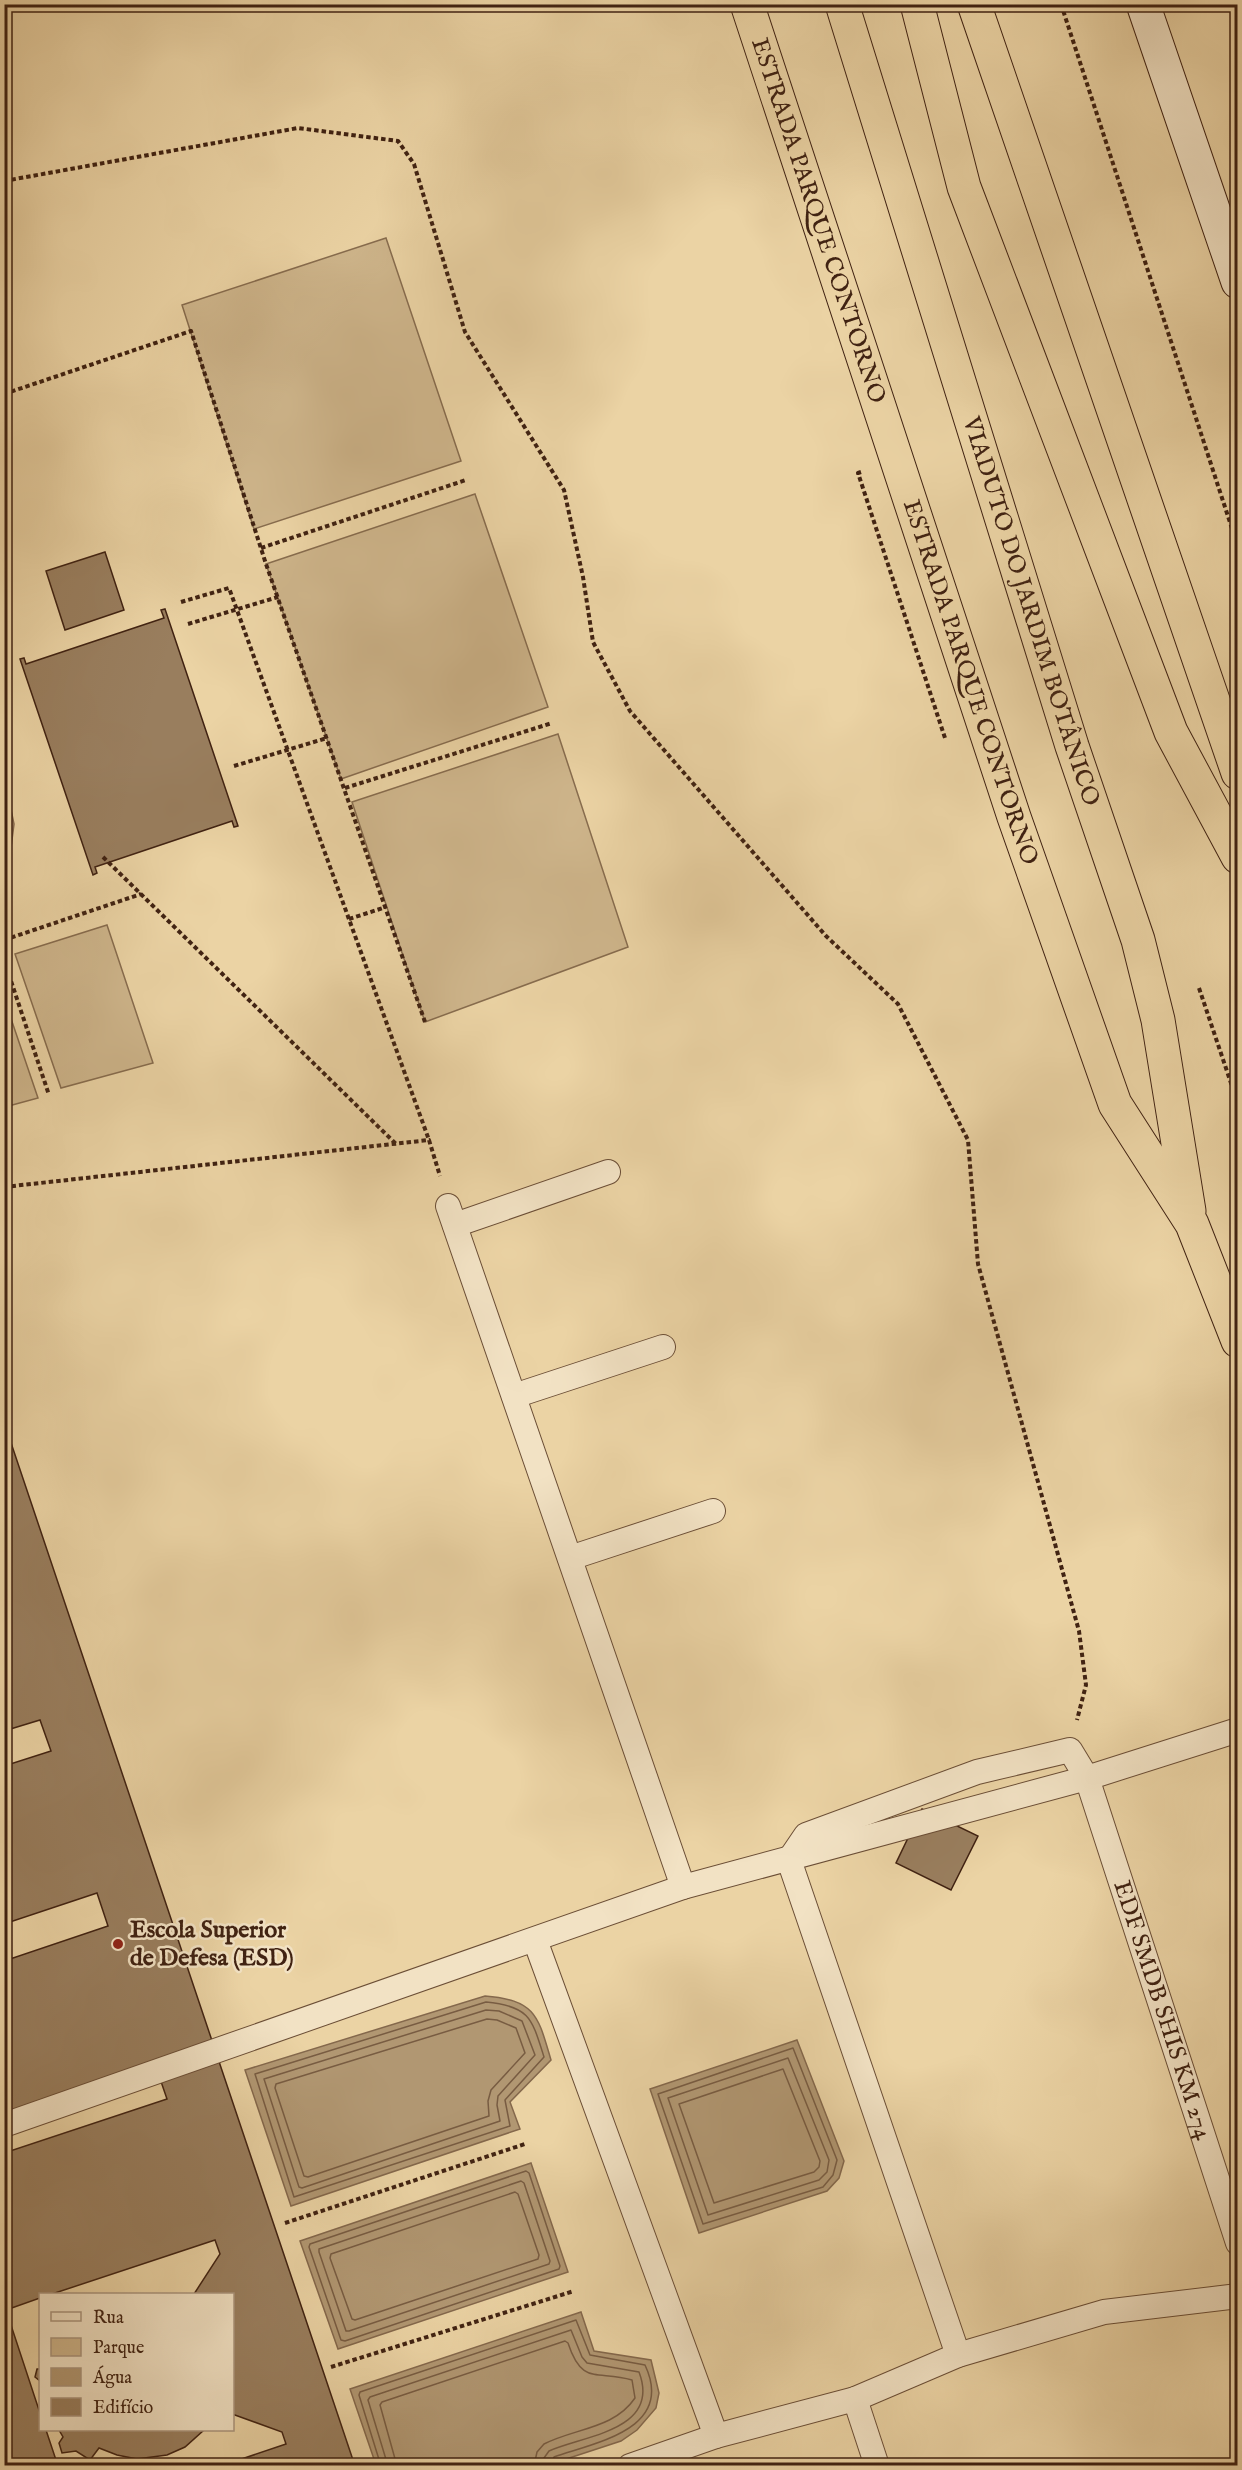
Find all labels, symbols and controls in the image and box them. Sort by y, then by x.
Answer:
street label: ESTRADA PARQUE CONTORNO [744,34,893,407]
street label: VIADUTO DO JARDIM BOTÂNICO [955,412,1107,810]
street label: ESTRADA PARQUE CONTORNO [895,496,1045,869]
street label: EDF SMDB SHIS KM 274 [1106,1877,1219,2144]
place label: Escola Superior de Defesa (ESD) [130,1915,294,1974]
marker: Escola Superior de Defesa (ESD) [111,1937,125,1951]
legend [39,2293,234,2431]
text: Rua [93,2307,124,2330]
text: Parque [93,2337,144,2360]
text: Água [92,2365,132,2390]
text: Edifício [93,2397,154,2420]

